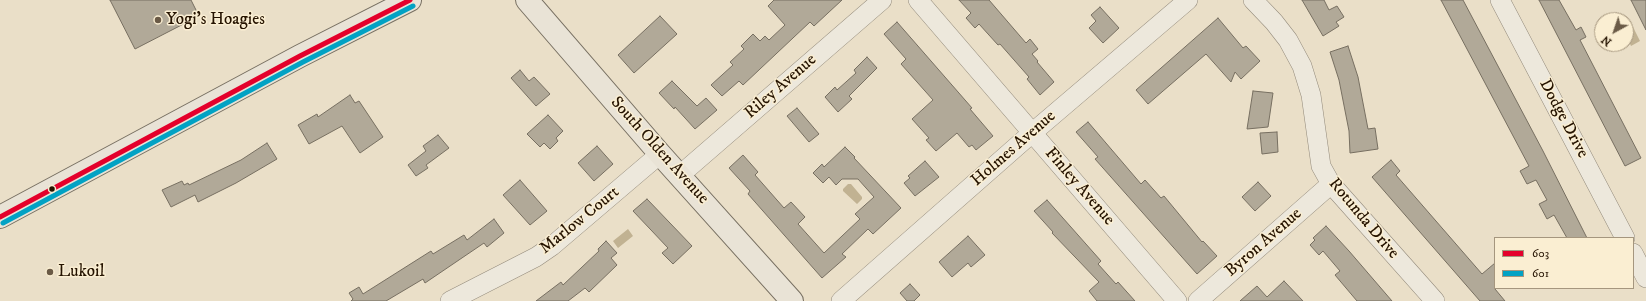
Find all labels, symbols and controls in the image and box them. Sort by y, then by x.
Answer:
place label: Yogi's Hoagies [166,10,265,30]
north arrow [1594,12,1634,52]
marker: Yogi's Hoagies [153,15,163,25]
text: N [1599,32,1615,49]
street label: Riley Avenue [741,50,821,124]
street label: Dodge Drive [1534,76,1592,162]
street label: South Olden Avenue [605,93,713,209]
street label: Holmes Avenue [968,107,1060,191]
street label: Finley Avenue [1040,144,1118,230]
street label: Rotunda Drive [1323,174,1403,264]
street label: Marlow Court [536,183,624,259]
unlabelled marker [47,184,57,194]
street label: Byron Avenue [1221,204,1307,282]
legend [1494,237,1634,289]
text: 603 [1532,246,1549,261]
place label: Lukoil [58,262,104,282]
text: 601 [1532,266,1549,281]
marker: Lukoil [45,267,55,277]

